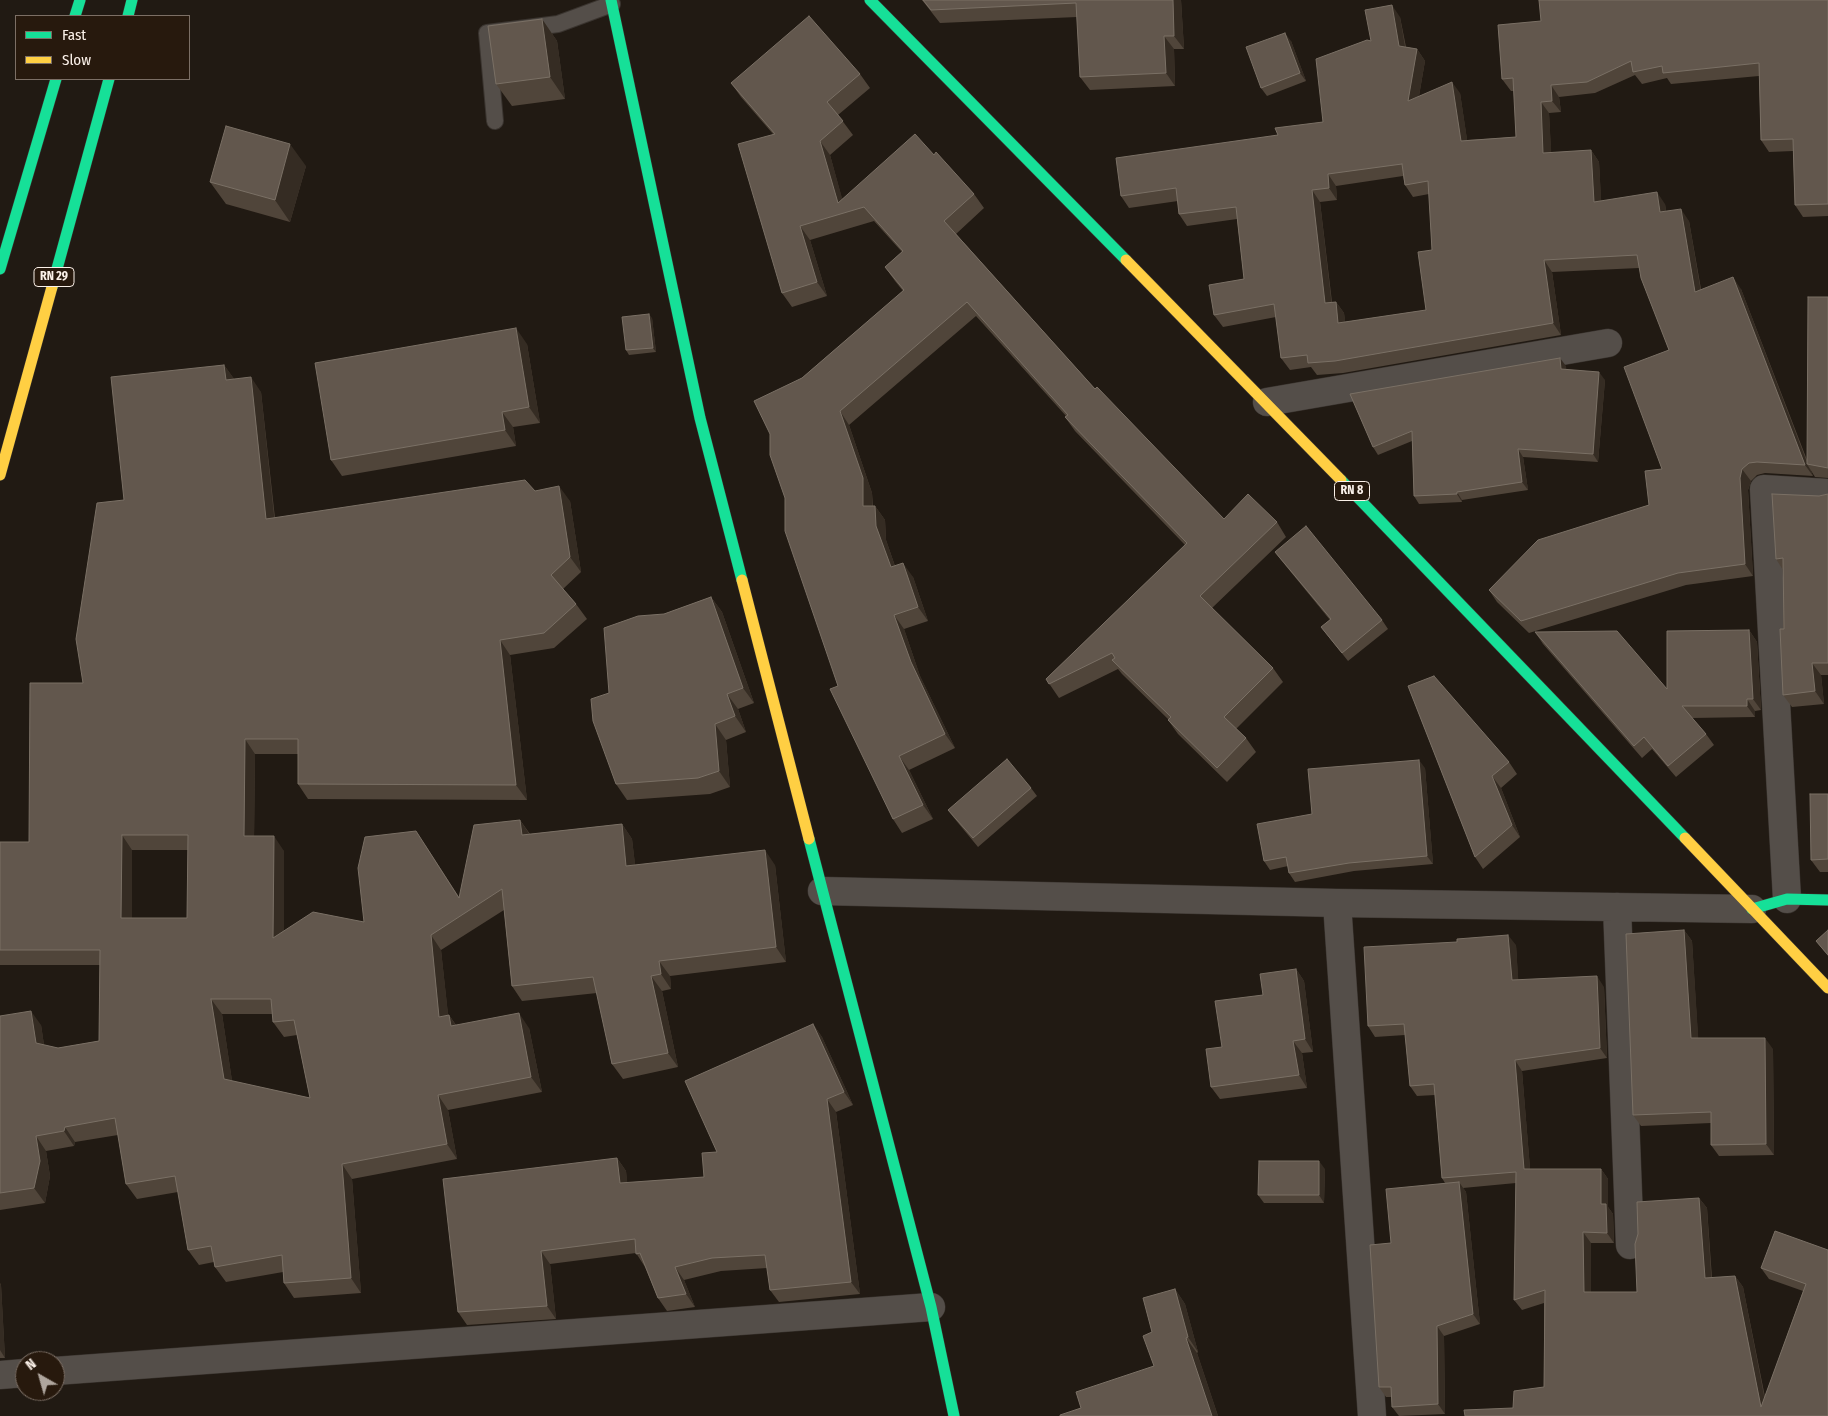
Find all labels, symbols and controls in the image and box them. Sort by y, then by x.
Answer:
legend [15,15,190,80]
text: Fast [62,26,86,44]
text: Slow [62,51,91,69]
road number: RN 29 [34,268,74,286]
road number: RN 8 [1334,482,1370,501]
north arrow [15,1351,65,1401]
text: N [23,1355,40,1374]

